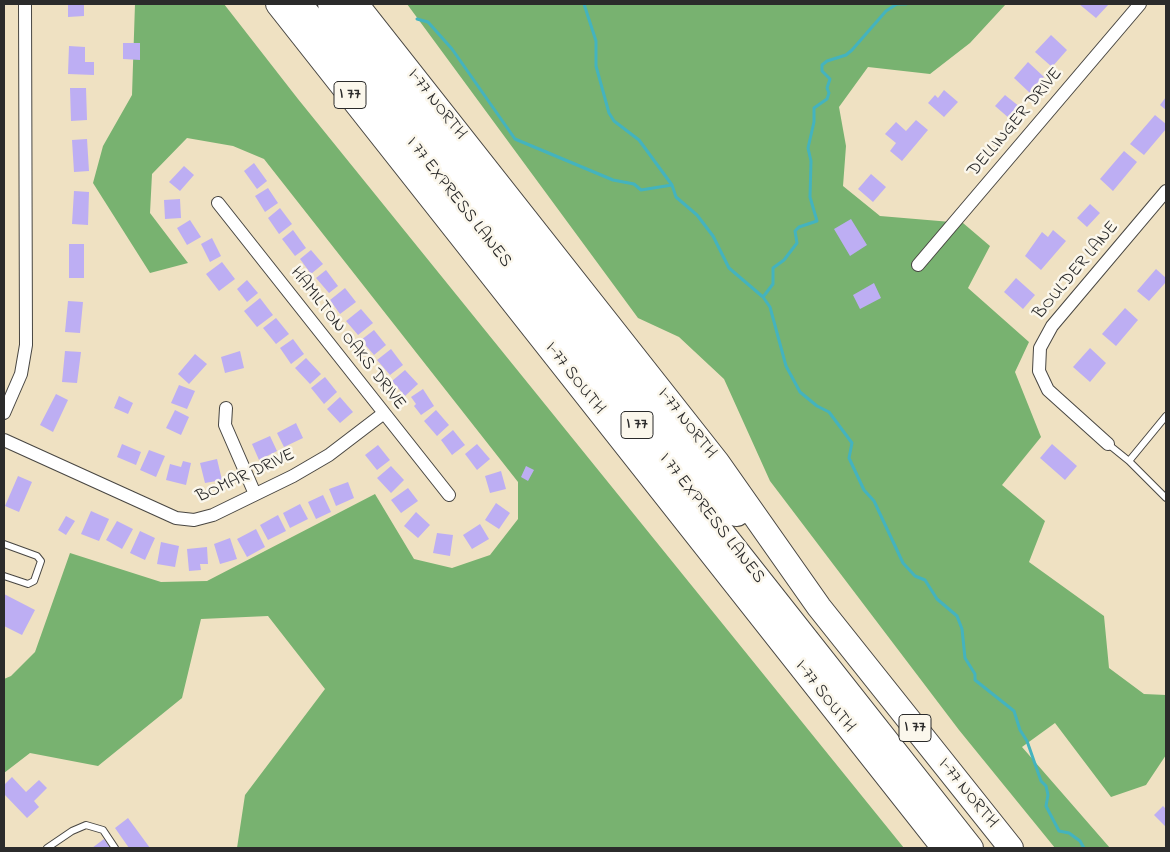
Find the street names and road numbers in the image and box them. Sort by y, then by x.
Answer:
street label: DELLINGER DRIVE [964,64,1068,182]
street label: I-77 NORTH [402,65,470,145]
road number: I 77 [334,82,366,108]
street label: I 77 EXPRESS LANES [400,134,516,272]
street label: BOULDER LANE [1030,218,1124,324]
street label: HAMILTON OAKS DRIVE [284,263,410,415]
street label: I-77 SOUTH [539,339,609,419]
street label: I-77 NORTH [652,384,720,464]
road number: I 77 [621,412,653,438]
street label: BOMAR DRIVE [193,445,299,509]
street label: I 77 EXPRESS LANES [653,450,769,588]
street label: I-77 SOUTH [789,657,859,737]
road number: I 77 [899,714,931,741]
street label: I-77 NORTH [932,755,1002,833]

